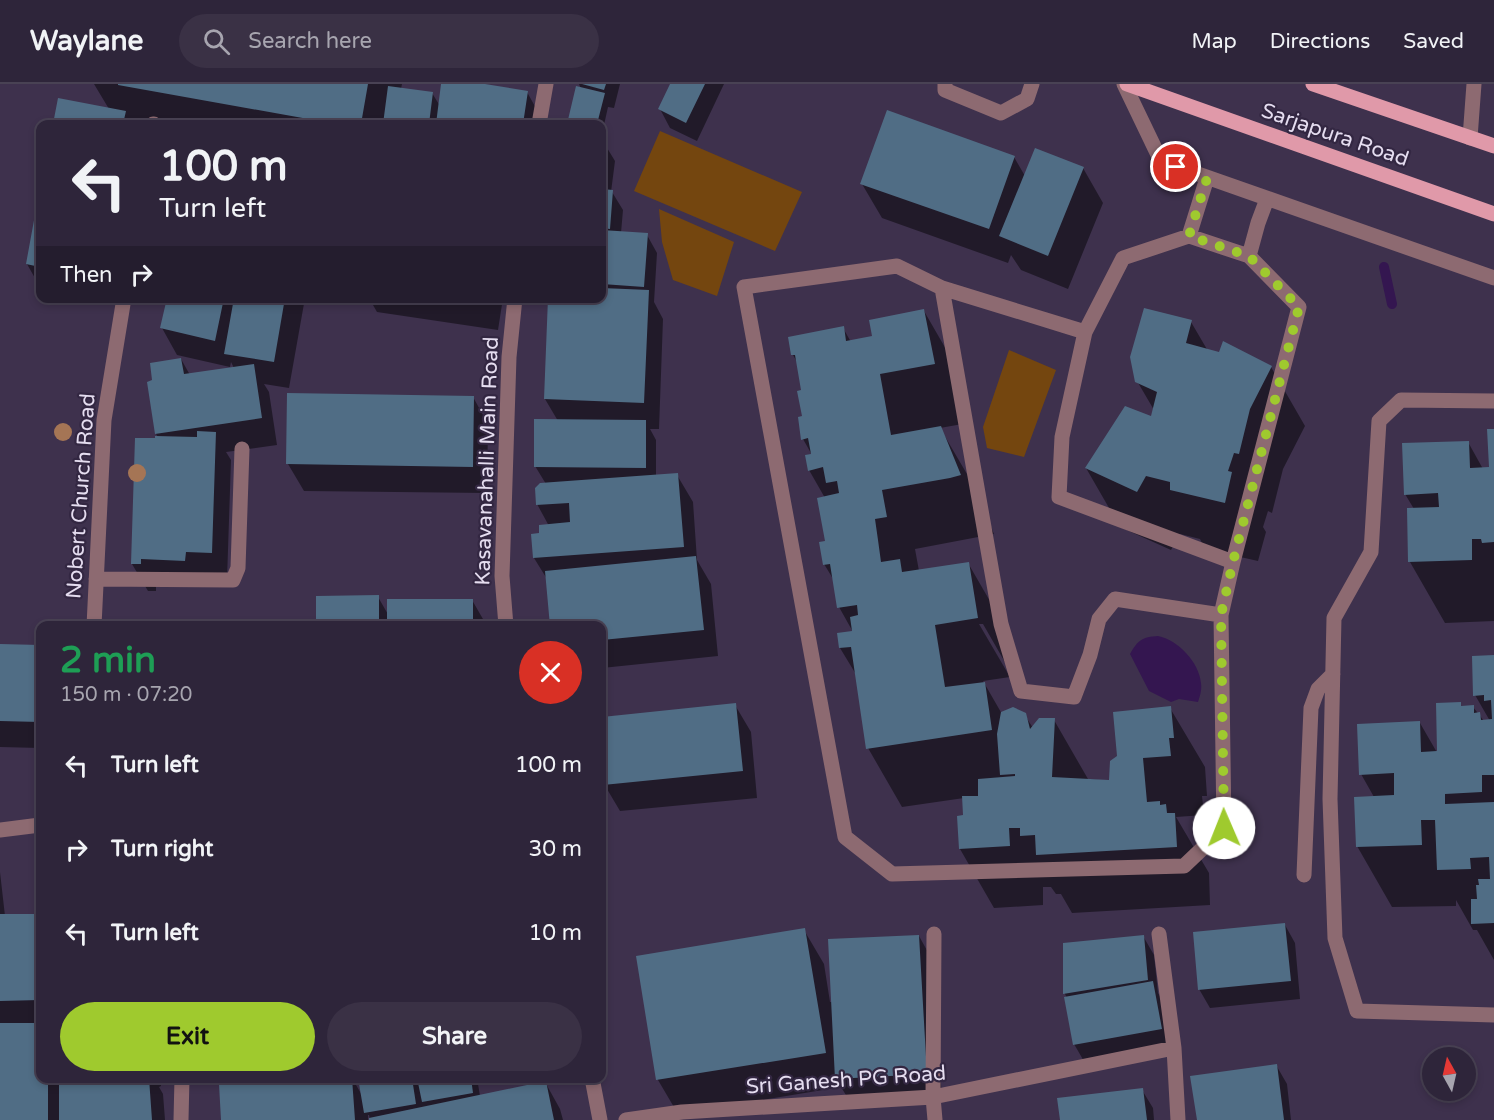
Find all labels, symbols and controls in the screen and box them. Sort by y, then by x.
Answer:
search box [179,14,599,68]
text: Waylane [30,24,143,58]
icon: search [200,25,233,58]
text: Search here [248,28,372,54]
text: Map [1191,29,1237,54]
text: Directions [1270,29,1370,54]
text: Saved [1403,29,1464,54]
street label: Sarjapura Road [1258,98,1412,172]
text: 100 m [159,141,288,192]
pin [1150,141,1201,192]
icon: left [60,144,138,222]
icon: arrive [1159,150,1192,183]
text: Turn left [159,192,266,225]
icon: right [125,258,158,291]
text: Then [60,262,113,288]
street label: Kasavanahalli Main Road [470,336,504,586]
street label: Nobert Church Road [61,392,101,600]
text: 2 min [60,639,156,682]
button: close [519,641,582,704]
text: 150 m · 07:20 [60,683,192,707]
icon: left [60,749,93,782]
text: Turn left [111,752,199,778]
text: 100 m [515,752,582,778]
position arrow [1192,796,1256,860]
icon: right [60,833,93,866]
text: Turn right [111,836,213,862]
text: 30 m [528,836,582,862]
icon: left [60,917,93,950]
text: Turn left [111,920,199,946]
text: 10 m [528,920,582,946]
button: Exit [60,1002,315,1071]
button: Share [327,1002,582,1071]
north arrow [1422,1047,1476,1101]
map controls [1422,1047,1476,1101]
street label: Sri Ganesh PG Road [745,1061,947,1099]

